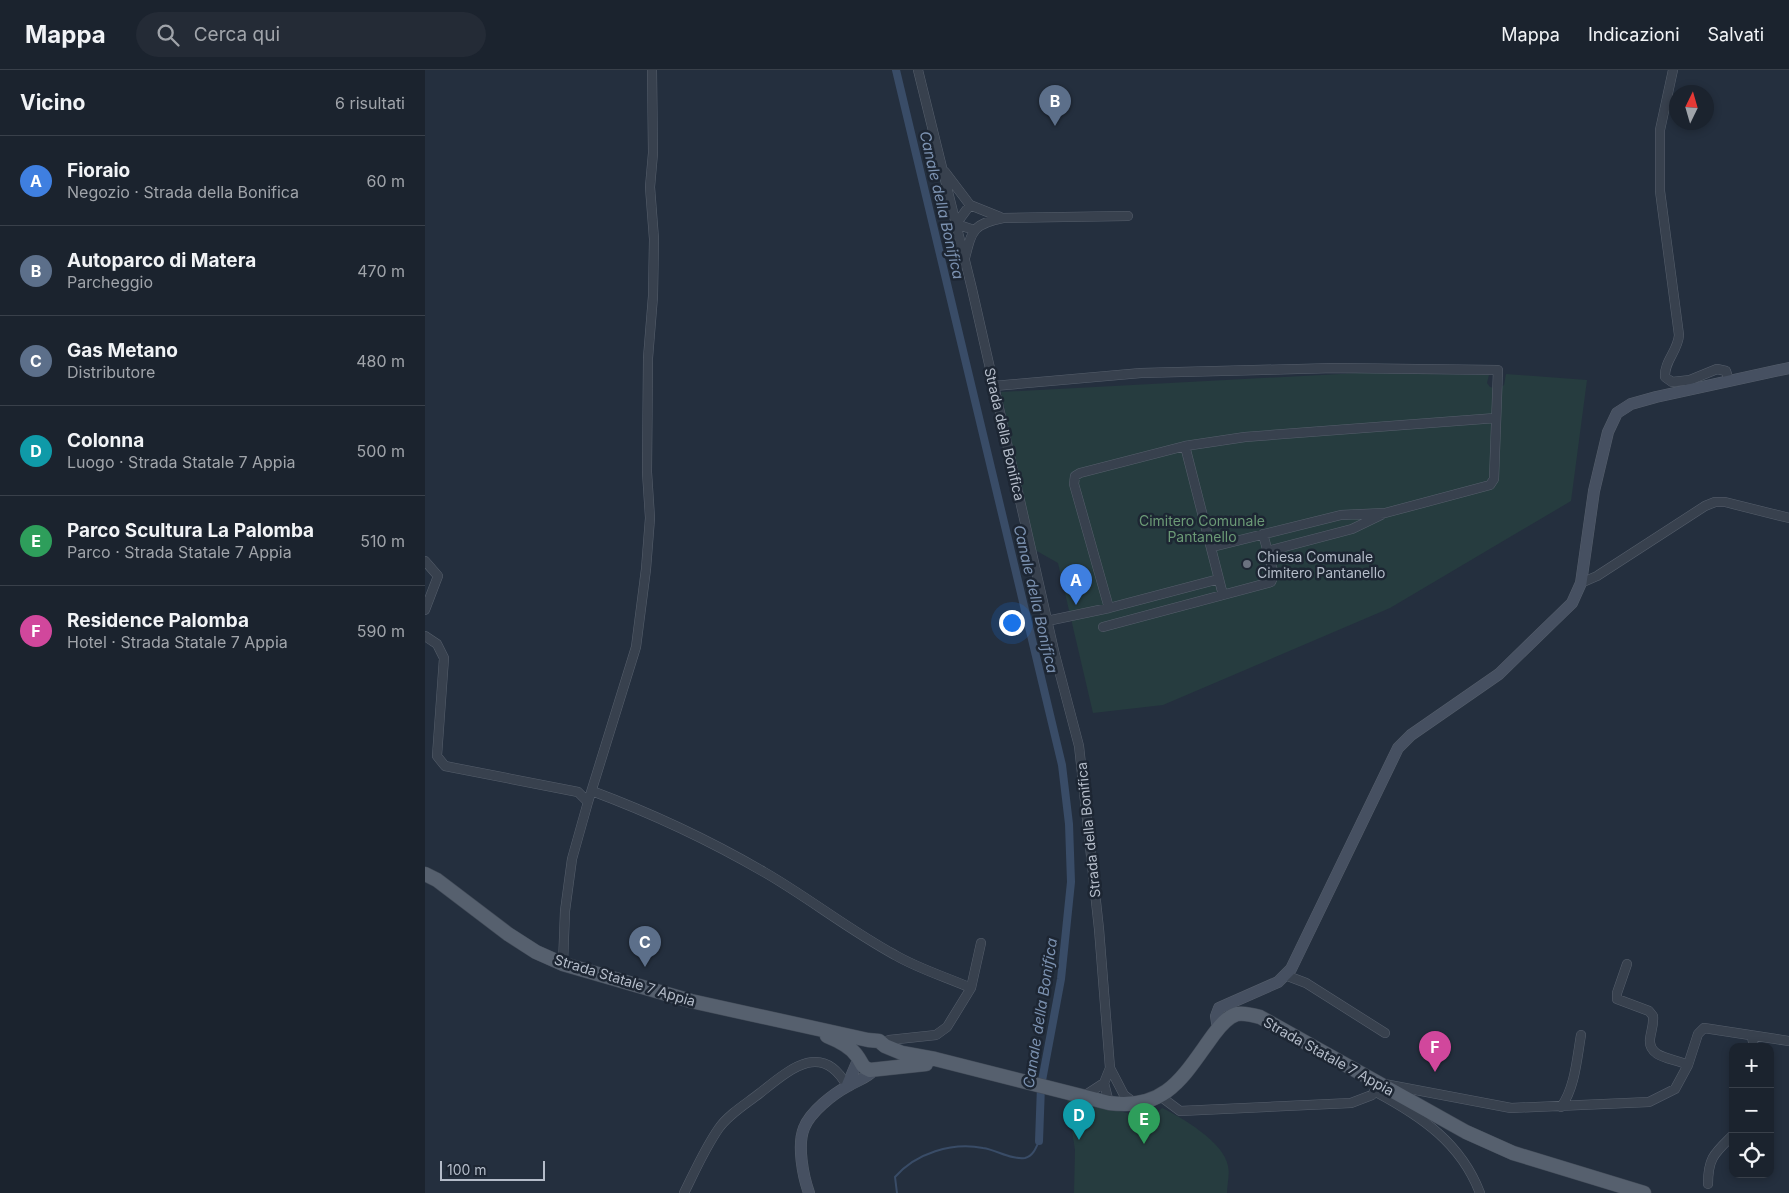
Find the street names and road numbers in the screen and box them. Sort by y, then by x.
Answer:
street label: Strada della Bonifica [981,366,1029,502]
street label: Strada della Bonifica [1072,761,1104,899]
street label: Strada Statale 7 Appia [552,950,698,1010]
street label: Strada Statale 7 Appia [1261,1013,1397,1099]

